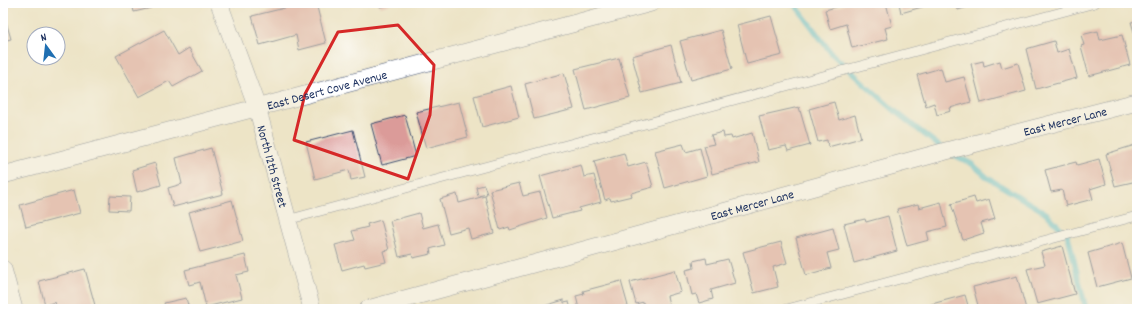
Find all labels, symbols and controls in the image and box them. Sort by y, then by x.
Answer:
north arrow [26,26,66,66]
text: N [39,30,49,47]
street label: East Desert Cove Avenue [265,66,390,117]
street label: East Mercer Lane [1022,103,1110,143]
street label: North 12th Street [250,123,291,210]
street label: East Mercer Lane [709,186,797,227]

